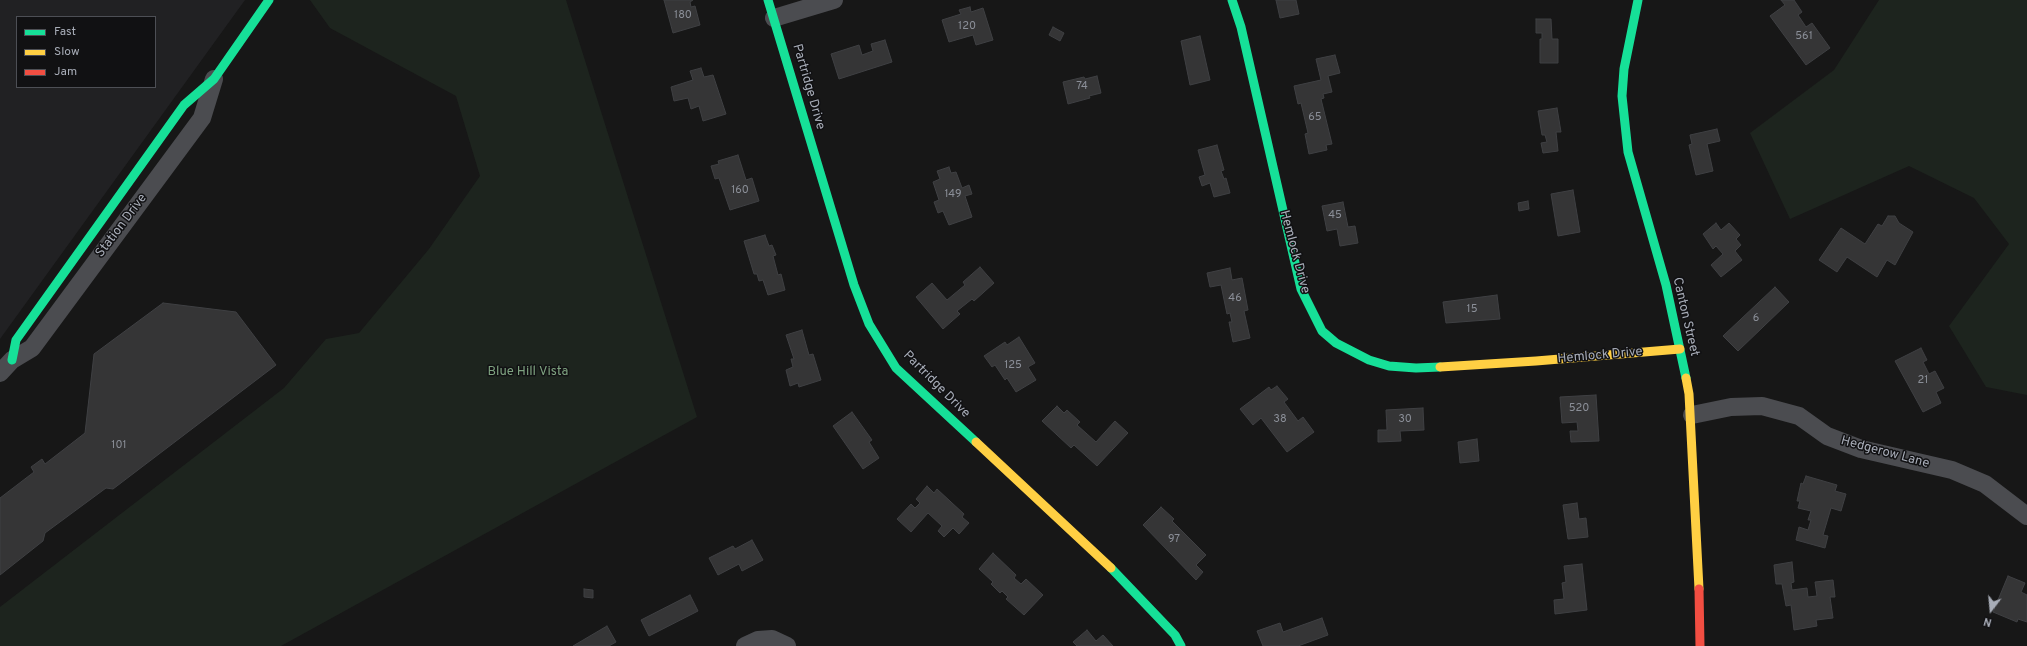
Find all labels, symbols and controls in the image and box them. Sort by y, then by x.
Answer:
house number: 180 [674,9,692,23]
legend [16,16,156,88]
house number: 120 [958,20,976,34]
text: Fast [54,24,76,40]
house number: 561 [1795,30,1813,44]
street label: Partridge Drive [788,42,828,132]
text: Slow [54,44,80,60]
text: Jam [54,64,77,80]
house number: 74 [1076,80,1088,94]
house number: 65 [1308,111,1322,125]
house number: 160 [731,184,749,198]
house number: 149 [944,188,962,202]
street label: Station Drive [93,191,151,261]
street label: Hemlock Drive [1275,209,1313,295]
house number: 45 [1328,209,1342,223]
street label: Canton Street [1668,276,1702,358]
house number: 46 [1228,292,1242,306]
house number: 15 [1467,303,1477,317]
house number: 6 [1753,312,1759,326]
street label: Hemlock Drive [1557,345,1643,367]
street label: Partridge Drive [899,348,973,422]
house number: 125 [1004,359,1022,373]
park label: Blue Hill Vista [488,364,568,380]
house number: 21 [1918,374,1928,388]
house number: 520 [1569,402,1589,416]
house number: 38 [1273,413,1287,427]
house number: 30 [1398,413,1412,427]
street label: Hedgerow Lane [1839,434,1931,472]
house number: 101 [111,439,127,453]
house number: 97 [1168,533,1180,547]
north arrow [1971,590,2011,630]
text: N [1982,614,1993,629]

